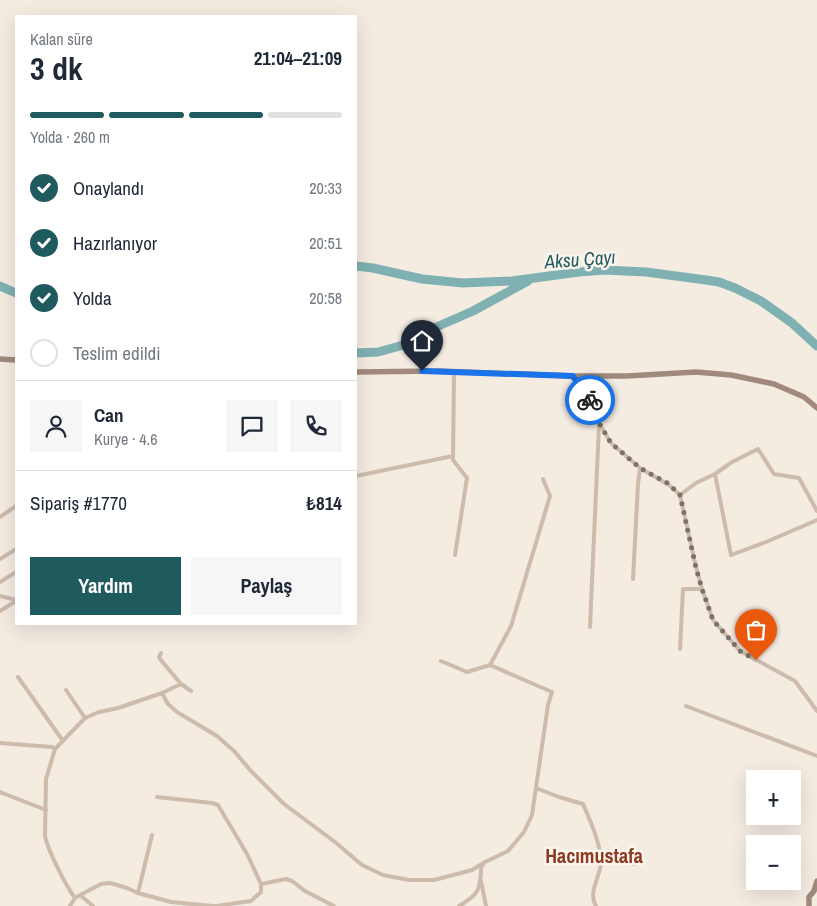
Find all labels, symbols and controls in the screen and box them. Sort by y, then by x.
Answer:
text: Kalan süre [30,28,93,50]
text: 21:04–21:09 [254,45,342,71]
text: 3 dk [30,47,83,90]
text: Yolda · 260 m [30,126,110,148]
icon: check [30,174,58,202]
text: Onaylandı [73,175,144,201]
text: 20:33 [309,177,342,199]
icon: check [30,229,58,257]
text: Hazırlanıyor [73,230,157,256]
text: 20:51 [309,232,342,254]
water label: Aksu Çayı [543,244,616,275]
icon: check [30,284,58,312]
text: Yolda [73,285,112,311]
text: 20:58 [309,287,342,309]
pin [401,320,443,371]
icon: home [408,327,436,355]
text: Teslim edildi [73,340,160,366]
courier [565,375,615,425]
icon: bike [576,386,604,414]
button: person [30,400,82,452]
button: chat [226,400,278,452]
button: phone [290,400,342,452]
text: Can [94,402,123,428]
text: Kurye · 4.6 [94,428,157,450]
text: Sipariş #1770 [30,490,127,516]
text: ₺814 [306,490,342,516]
button: Yardım [30,557,181,615]
button: Paylaş [191,557,342,615]
pin [735,609,777,660]
icon: bag [742,616,770,644]
map controls [746,770,801,890]
button: + [746,770,801,825]
button: − [746,835,801,890]
district label: Hacımustafa [545,842,643,869]

